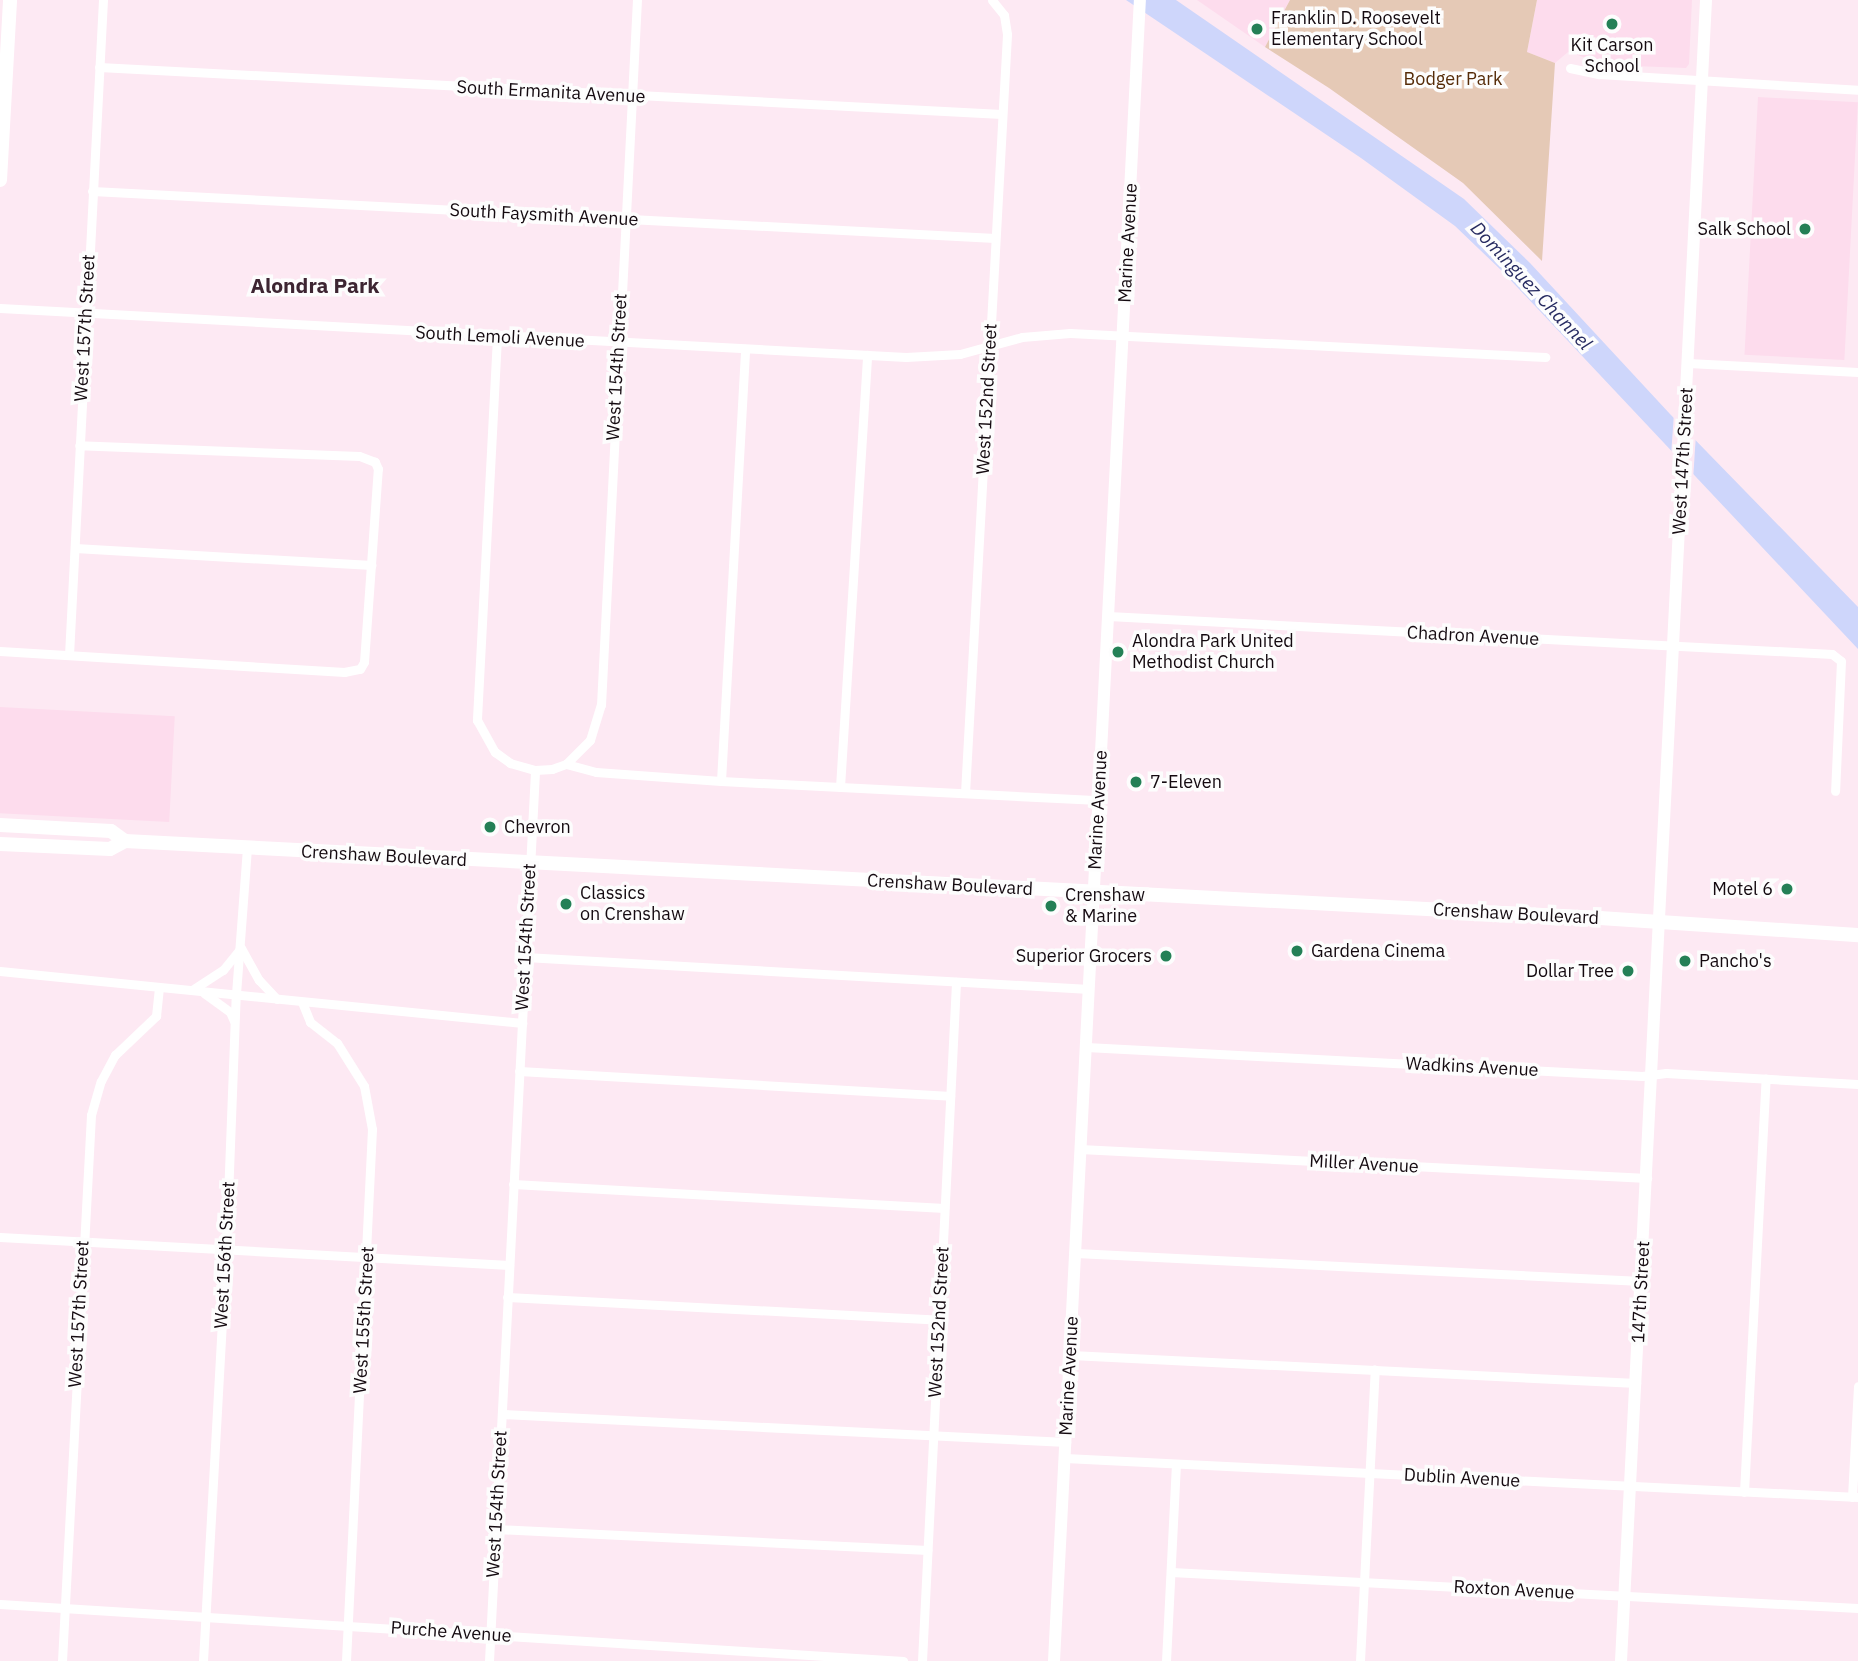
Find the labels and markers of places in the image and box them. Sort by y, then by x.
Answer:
place label: Franklin D. Roosevelt Elementary School [1271,8,1441,50]
marker: Kit Carson School [1604,16,1620,32]
marker: Franklin D. Roosevelt Elementary School [1249,21,1265,37]
place label: Kit Carson School [1571,35,1653,78]
place label: Salk School [1698,218,1791,240]
marker: Salk School [1797,221,1813,237]
place label: Alondra Park United Methodist Church [1132,631,1294,674]
marker: Alondra Park United Methodist Church [1110,644,1126,660]
place label: 7-Eleven [1150,771,1222,793]
marker: 7-Eleven [1128,774,1144,790]
place label: Chevron [504,816,571,838]
marker: Chevron [482,819,498,835]
place label: Motel 6 [1712,878,1773,900]
marker: Motel 6 [1779,881,1795,897]
place label: Classics on Crenshaw [580,883,685,926]
place label: Crenshaw & Marine [1065,885,1145,928]
marker: Classics on Crenshaw [558,896,574,912]
marker: Crenshaw & Marine [1043,898,1059,914]
place label: Gardena Cinema [1311,940,1445,962]
marker: Gardena Cinema [1289,943,1305,959]
place label: Superior Grocers [1016,945,1152,967]
marker: Superior Grocers [1158,948,1174,964]
place label: Pancho's [1699,950,1772,972]
marker: Pancho's [1677,953,1693,969]
place label: Dollar Tree [1526,960,1614,982]
marker: Dollar Tree [1620,963,1636,979]

